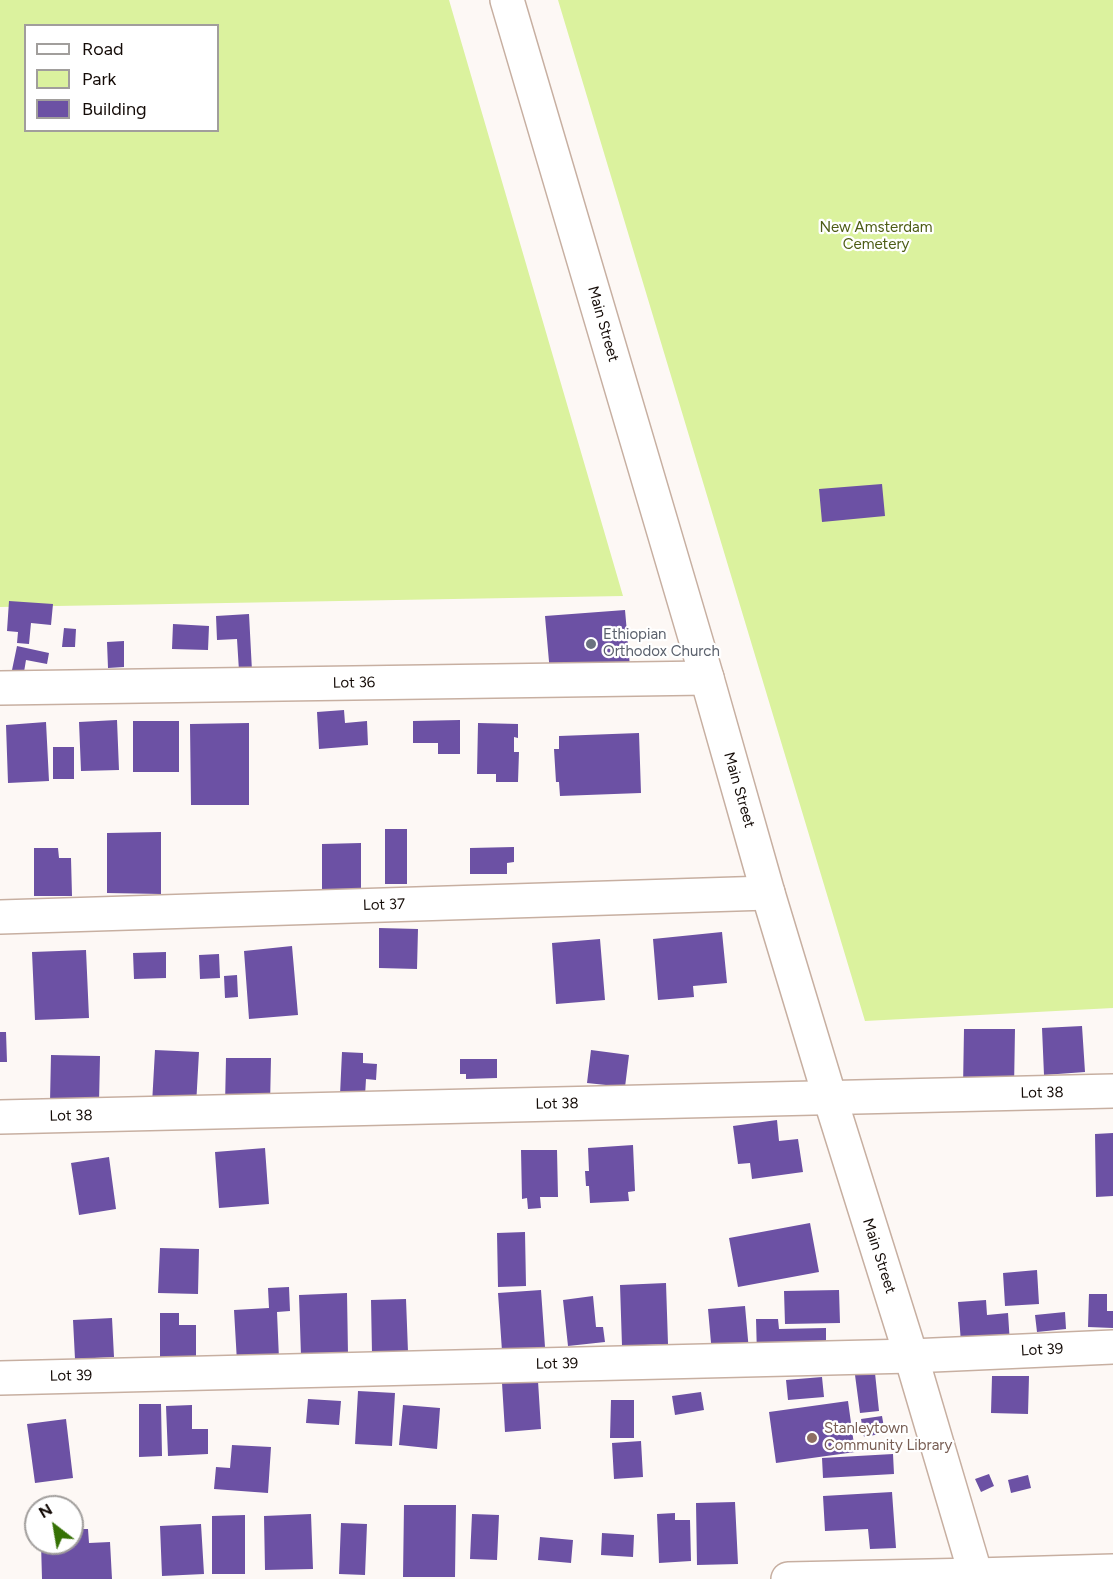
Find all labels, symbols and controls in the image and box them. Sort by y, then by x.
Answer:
legend [24,24,219,132]
text: Road [82,38,123,60]
text: Park [82,68,116,90]
text: Building [82,98,147,120]
park label: New Amsterdam Cemetery [819,219,933,254]
street label: Main Street [584,284,622,364]
place label: Ethiopian Orthodox Church [603,626,720,661]
marker: Ethiopian Orthodox Church [584,637,598,651]
street label: Lot 36 [333,674,375,692]
street label: Main Street [720,750,758,830]
street label: Lot 37 [363,895,405,915]
street label: Lot 38 [1020,1084,1064,1102]
street label: Lot 38 [535,1095,579,1113]
street label: Lot 38 [49,1107,93,1125]
street label: Main Street [858,1216,900,1296]
street label: Lot 39 [1020,1340,1064,1360]
street label: Lot 39 [536,1355,578,1373]
street label: Lot 39 [50,1367,92,1385]
place label: Stanleytown Community Library [824,1420,952,1455]
marker: Stanleytown Community Library [805,1431,819,1445]
north arrow [24,1495,84,1555]
text: N [35,1500,56,1522]

